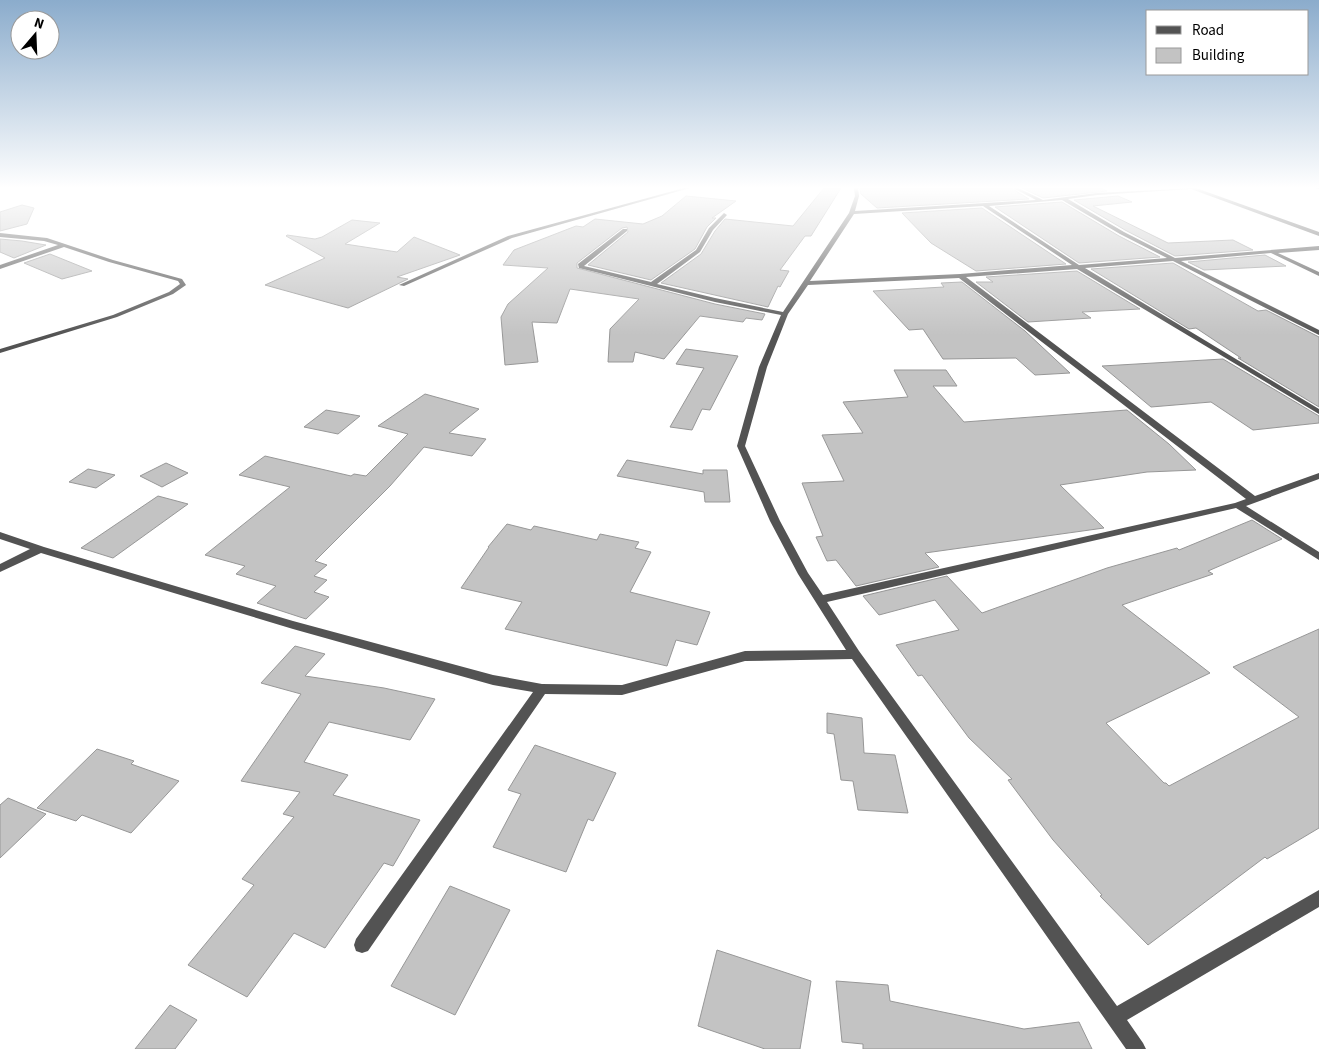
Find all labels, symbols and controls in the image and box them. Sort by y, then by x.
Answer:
north arrow [10,10,60,60]
legend [1146,10,1309,75]
text: N [31,13,47,35]
text: Road [1192,20,1224,41]
text: Building [1192,45,1245,66]

